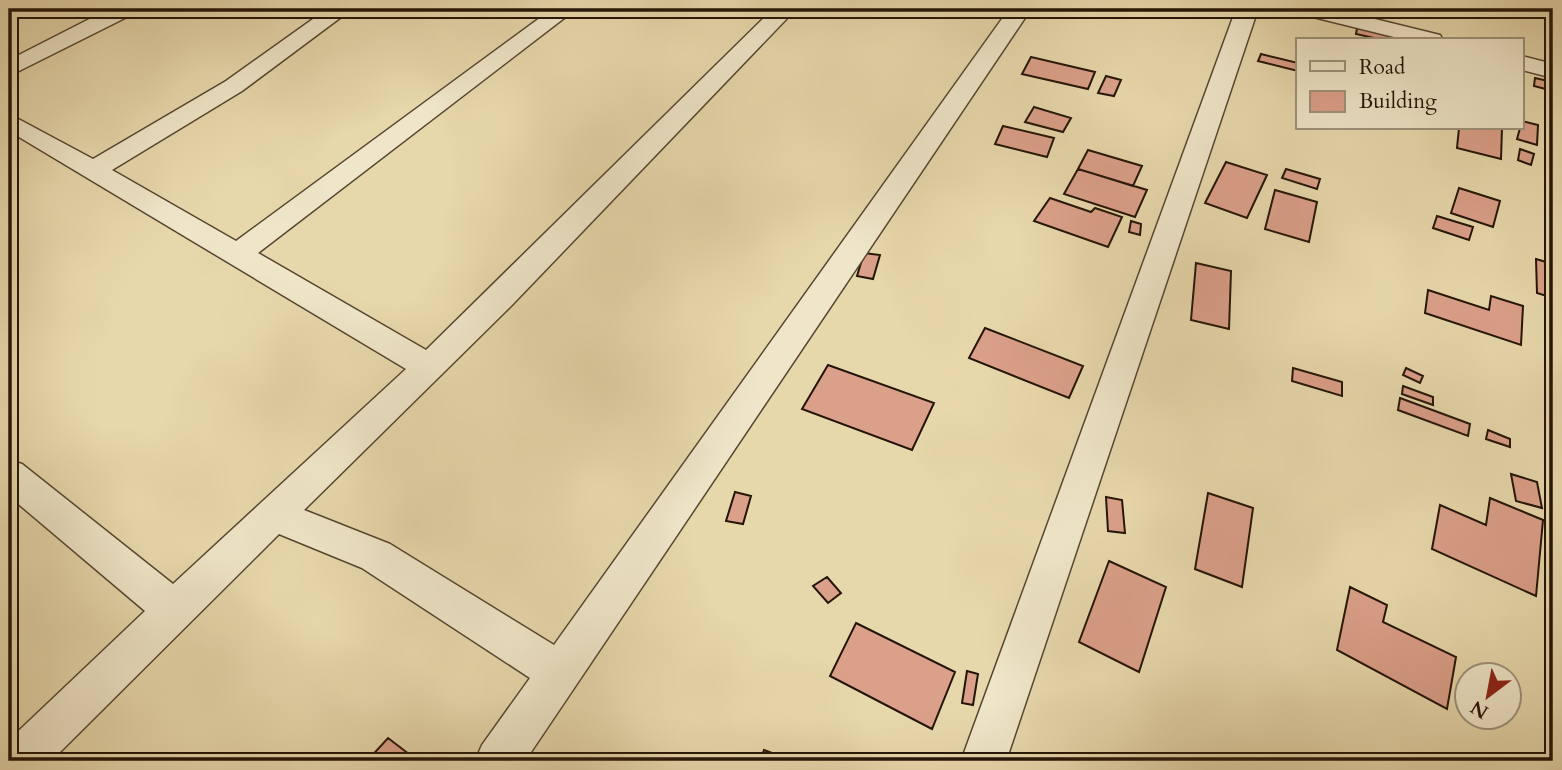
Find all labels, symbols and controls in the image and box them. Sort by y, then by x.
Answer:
legend [1296,38,1524,130]
text: Road [1359,53,1405,82]
text: Building [1359,87,1437,116]
north arrow [1454,662,1524,732]
text: N [1465,694,1493,725]

